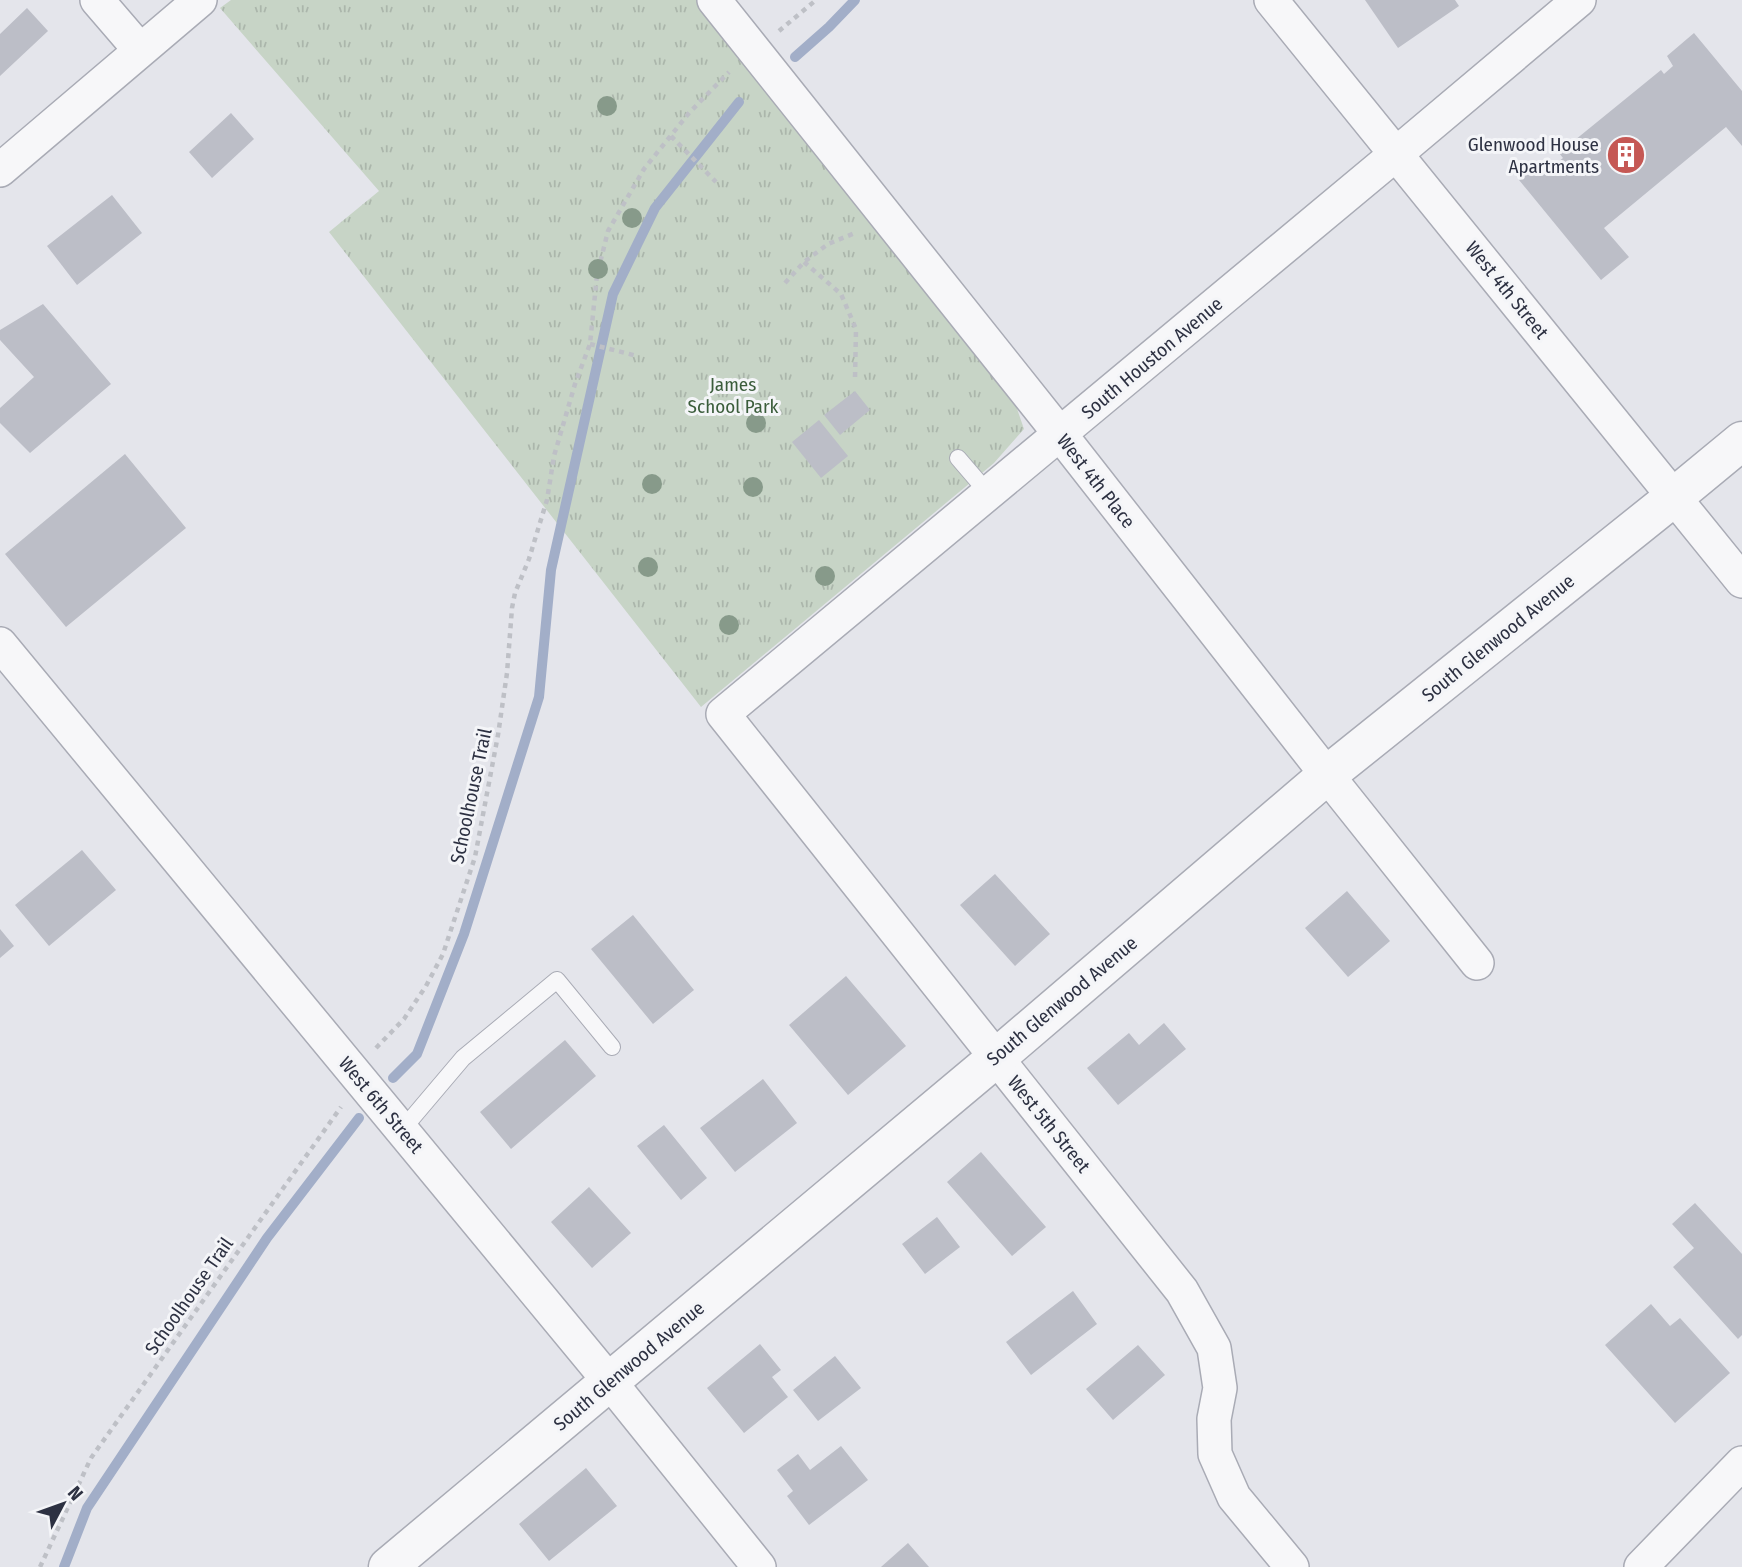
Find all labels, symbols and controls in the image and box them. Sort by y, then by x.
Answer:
place label: Glenwood House Apartments [1468,133,1599,178]
building icon: Glenwood House Apartments [1605,134,1647,176]
street label: West 4th Street [1461,237,1554,344]
street label: South Houston Avenue [1077,292,1227,424]
park label: James School Park [688,373,779,418]
street label: West 4th Place [1052,429,1140,533]
street label: South Glenwood Avenue [1417,569,1579,707]
street label: Schoolhouse Trail [445,726,497,866]
street label: South Glenwood Avenue [982,931,1142,1071]
street label: West 6th Street [334,1052,429,1159]
street label: West 5th Street [1003,1071,1096,1178]
street label: Schoolhouse Trail [140,1233,238,1359]
street label: South Glenwood Avenue [549,1296,709,1436]
north arrow [28,1469,98,1539]
text: N [63,1481,88,1505]

